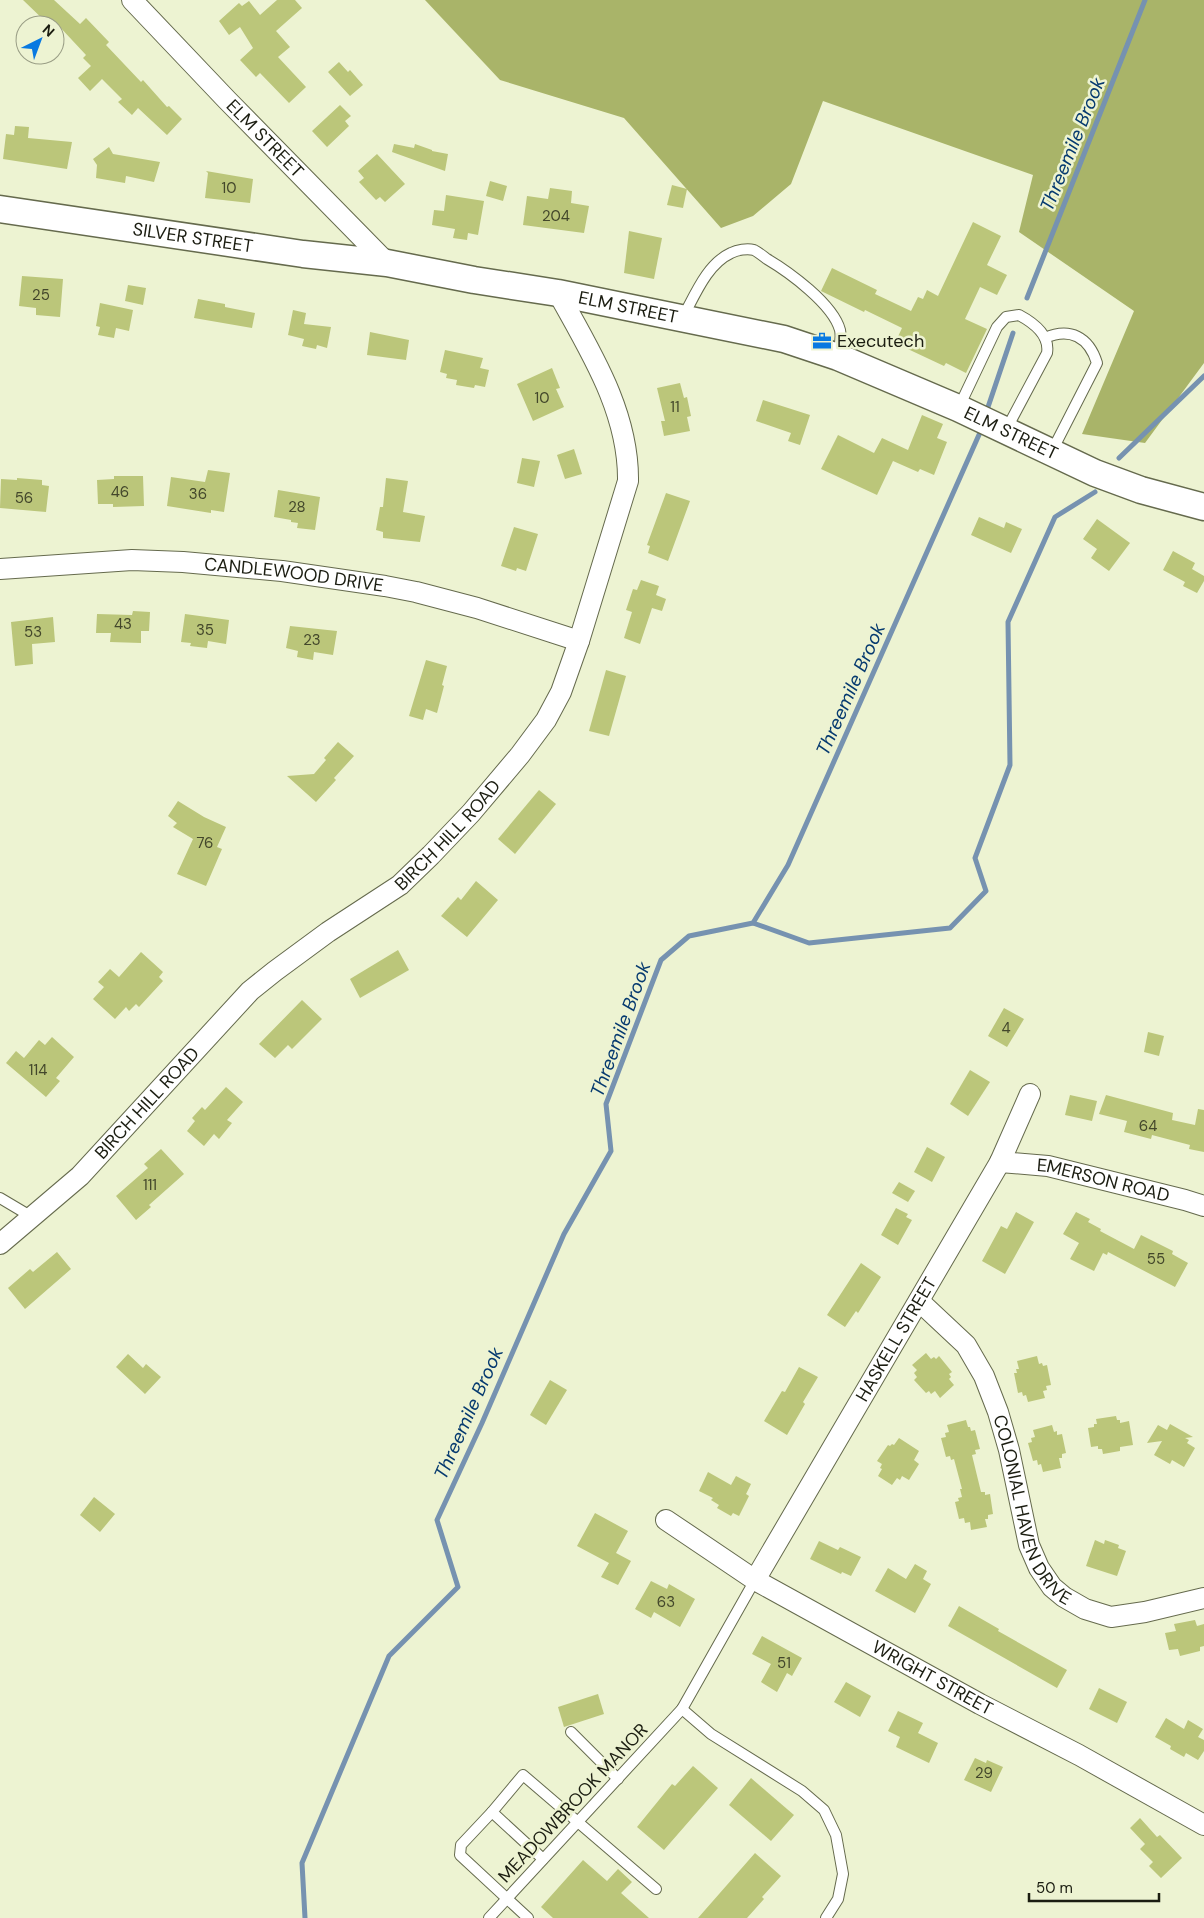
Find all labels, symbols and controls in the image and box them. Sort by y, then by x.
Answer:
north arrow [15,15,65,65]
text: N [39,20,59,40]
water label: Threemile Brook [1034,73,1111,215]
street label: ELM STREET [221,94,309,183]
house number: 10 [222,178,236,198]
house number: 204 [542,206,570,226]
street label: SILVER STREET [131,217,255,258]
house number: 25 [32,285,50,305]
street label: ELM STREET [576,285,680,329]
place label: Executech [837,329,924,353]
office icon: Executech [811,330,833,352]
house number: 10 [535,388,549,408]
house number: 11 [670,397,680,417]
street label: ELM STREET [960,401,1062,466]
house number: 46 [111,482,129,502]
house number: 36 [189,484,207,504]
house number: 56 [15,488,33,508]
house number: 28 [288,497,306,517]
street label: CANDLEWOOD DRIVE [203,552,385,598]
house number: 43 [114,614,132,634]
water label: Threemile Brook [810,619,891,759]
house number: 35 [196,620,214,640]
house number: 53 [24,622,42,642]
house number: 23 [303,630,321,650]
street label: BIRCH HILL ROAD [389,775,506,896]
house number: 76 [196,833,214,853]
water label: Threemile Brook [584,958,657,1100]
house number: 4 [1001,1018,1011,1038]
street label: BIRCH HILL ROAD [89,1042,205,1164]
house number: 114 [29,1060,47,1080]
house number: 64 [1139,1116,1157,1136]
street label: EMERSON ROAD [1036,1153,1172,1208]
house number: 111 [143,1175,157,1195]
house number: 55 [1147,1249,1165,1269]
street label: HASKELL STREET [850,1273,942,1406]
water label: Threemile Brook [428,1343,509,1483]
street label: COLONIAL HAVEN DRIVE [987,1412,1076,1611]
house number: 63 [657,1592,675,1612]
street label: WRIGHT STREET [868,1635,997,1721]
house number: 51 [777,1653,791,1673]
street label: MEADOWBROOK MANOR [493,1718,653,1888]
house number: 29 [975,1763,993,1783]
scale bar [1029,1870,1159,1902]
text: 50 m [1036,1878,1073,1898]

